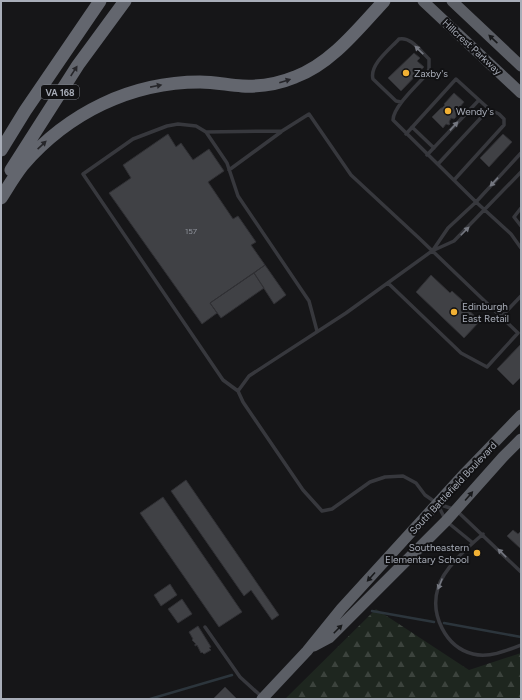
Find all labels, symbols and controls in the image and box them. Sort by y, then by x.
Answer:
street label: Hillcrest Parkway [440,16,505,78]
one-way arrow [488,34,498,44]
one-way arrow [414,45,424,55]
one-way arrow [70,66,78,76]
place label: Zaxby's [414,67,448,80]
marker: Zaxby's [401,68,411,78]
one-way arrow [279,78,291,84]
one-way arrow [150,82,162,88]
road number: VA 168 [41,85,79,99]
place label: Wendy's [456,105,494,118]
marker: Wendy's [443,106,453,116]
one-way arrow [449,121,459,131]
one-way arrow [37,141,47,150]
one-way arrow [490,177,499,187]
house number: 157 [185,226,198,236]
one-way arrow [460,226,470,236]
place label: Edinburgh East Retail [462,300,509,325]
marker: Edinburgh East Retail [449,307,459,317]
street label: South Battlefield Boulevard [407,439,500,537]
one-way arrow [464,491,473,501]
place label: Southeastern Elementary School [385,541,469,566]
marker: Southeastern Elementary School [472,548,482,558]
one-way arrow [497,548,507,558]
one-way arrow [366,572,376,582]
one-way arrow [437,578,443,589]
one-way arrow [333,624,343,634]

